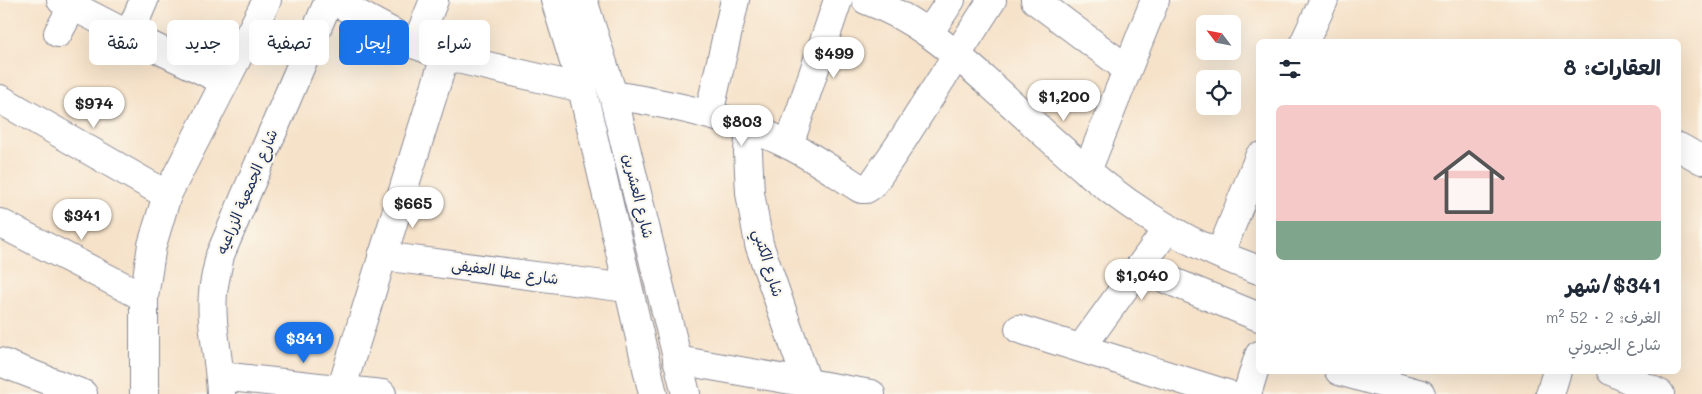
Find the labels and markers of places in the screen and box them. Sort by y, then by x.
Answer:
pin: $499 [804,36,864,79]
pin: $1,200 [1023,80,1105,122]
pin: $974 [64,86,124,129]
pin: $803 [712,104,772,147]
pin: $665 [383,186,443,229]
pin: $341 [52,198,112,241]
pin: $1,040 [1101,258,1183,301]
pin: $341 [274,322,334,364]

